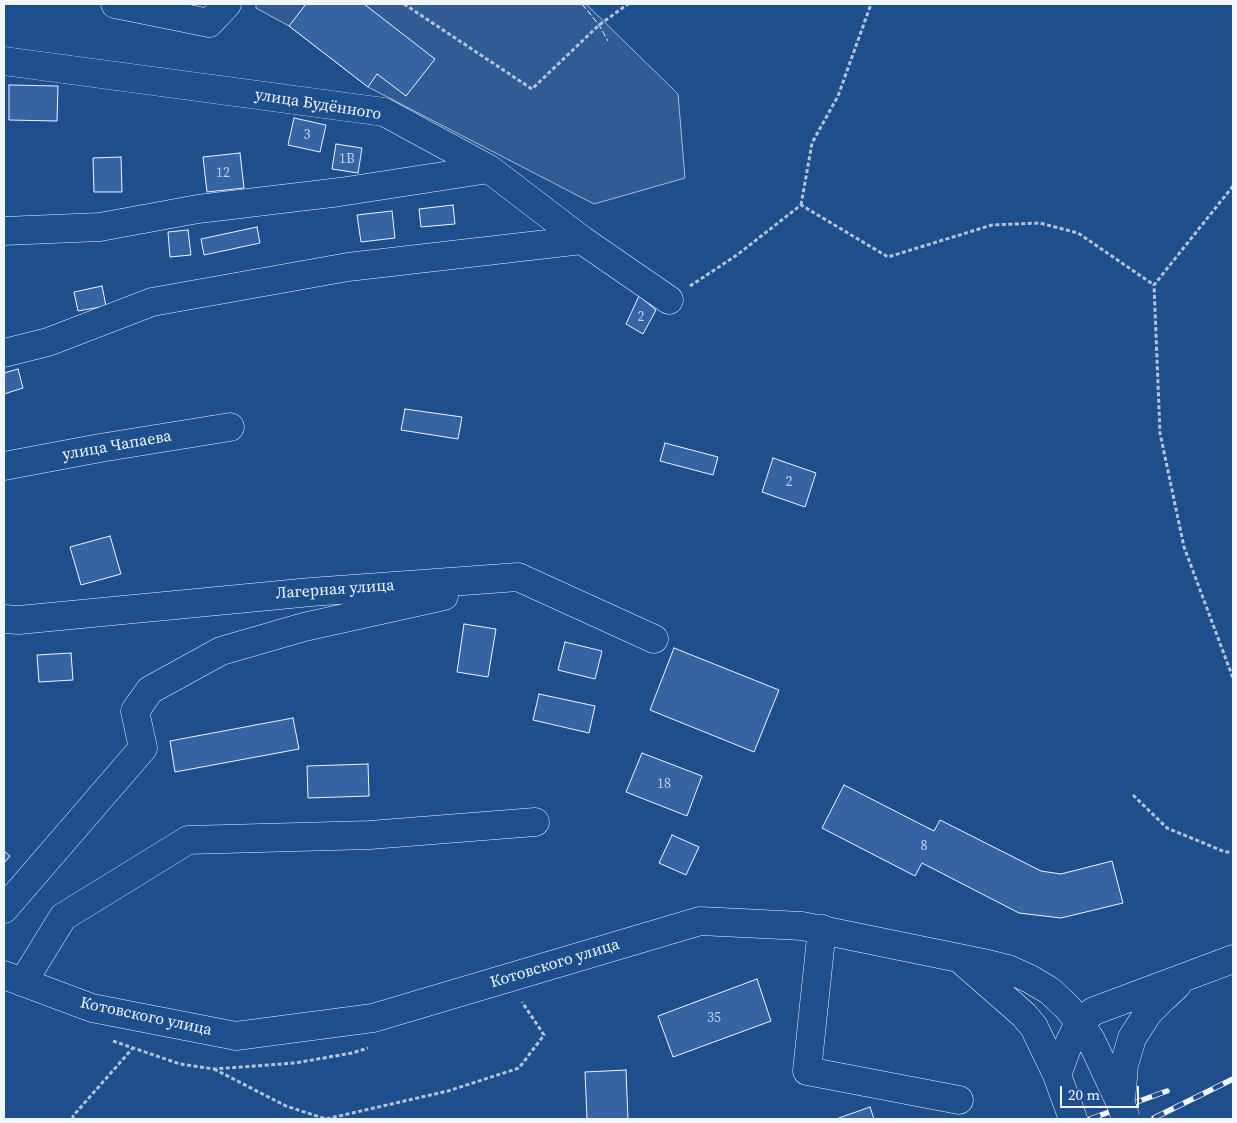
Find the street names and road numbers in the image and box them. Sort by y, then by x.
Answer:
street label: улица Будённого [253,86,383,124]
street label: улица Чапаева [61,427,173,465]
street label: Лагерная улица [275,576,395,604]
street label: Котовского улица [488,935,622,993]
street label: Котовского улица [78,994,214,1040]

